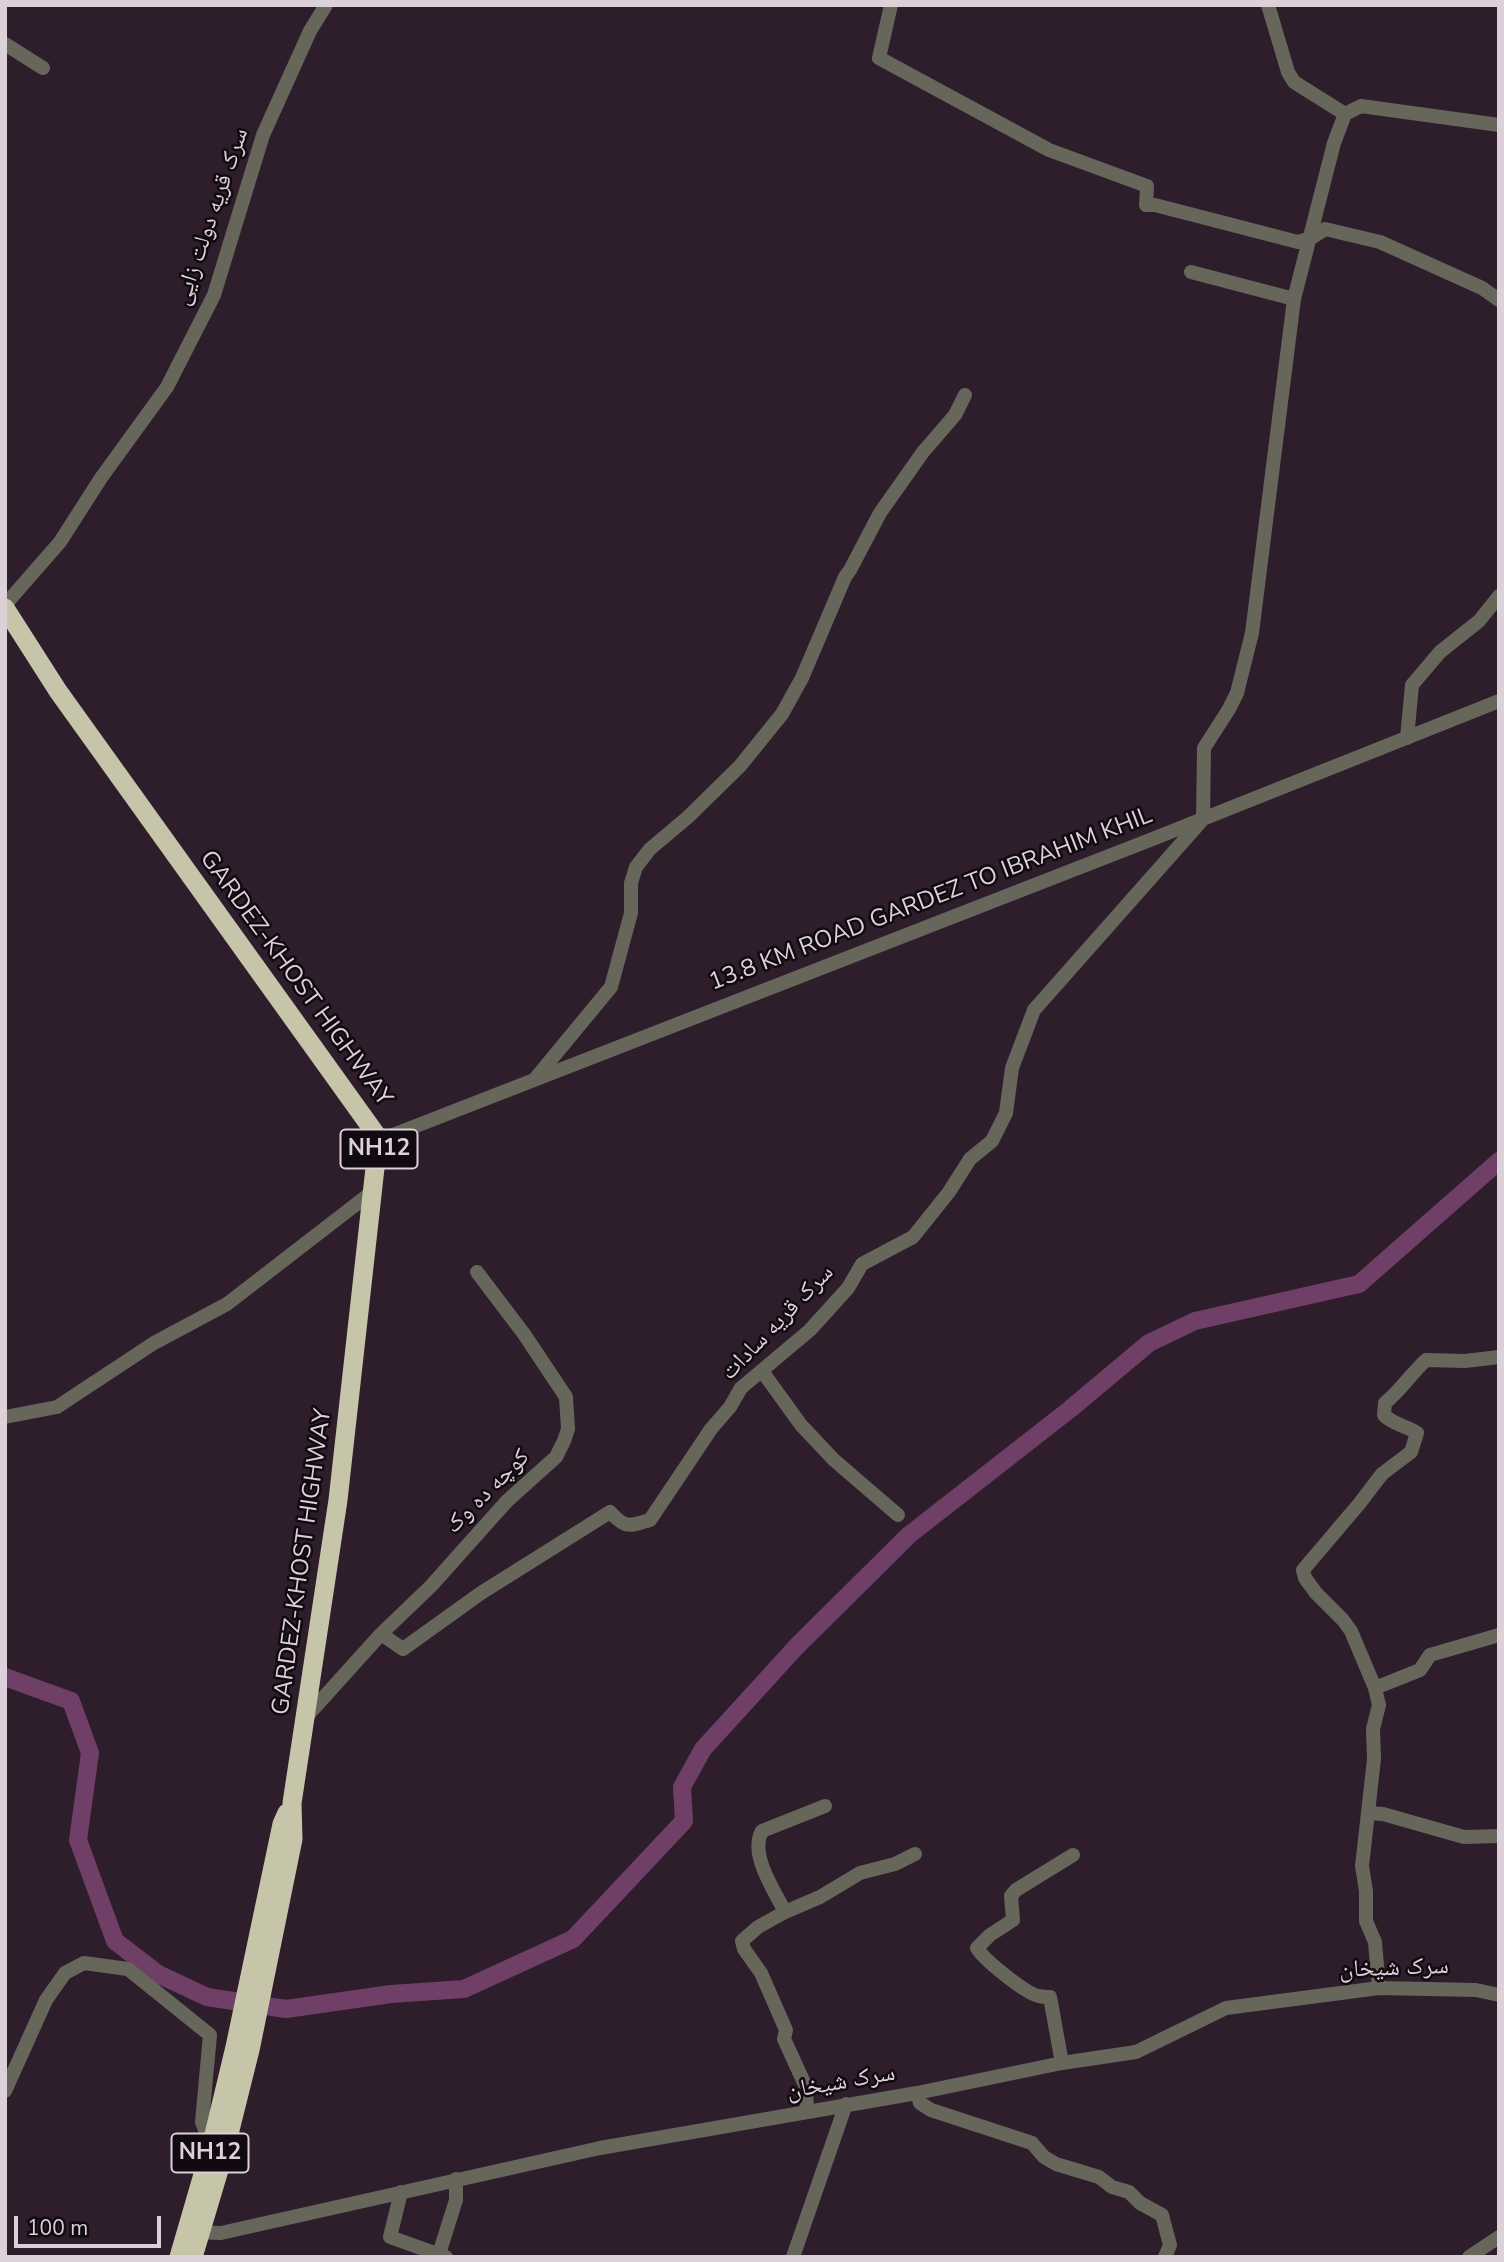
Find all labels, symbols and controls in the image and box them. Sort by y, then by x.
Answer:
street label: سرک قریه دولت زایی [168,125,256,309]
street label: 13.8 KM ROAD GARDEZ TO IBRAHIM KHIL [705,802,1157,998]
street label: GARDEZ-KHOST HIGHWAY [193,846,397,1112]
road number: NH12 [340,1130,418,1168]
street label: سرک قریه سادات [716,1259,840,1387]
street label: GARDEZ-KHOST HIGHWAY [267,1407,339,1717]
street label: کوچه ده وک [440,1444,536,1540]
street label: سرک شیخان [1339,1953,1449,1985]
street label: سرک شیخان [785,2059,897,2107]
road number: NH12 [172,2134,248,2172]
scale bar [18,2202,164,2246]
text: 100 m [27,2214,88,2242]

